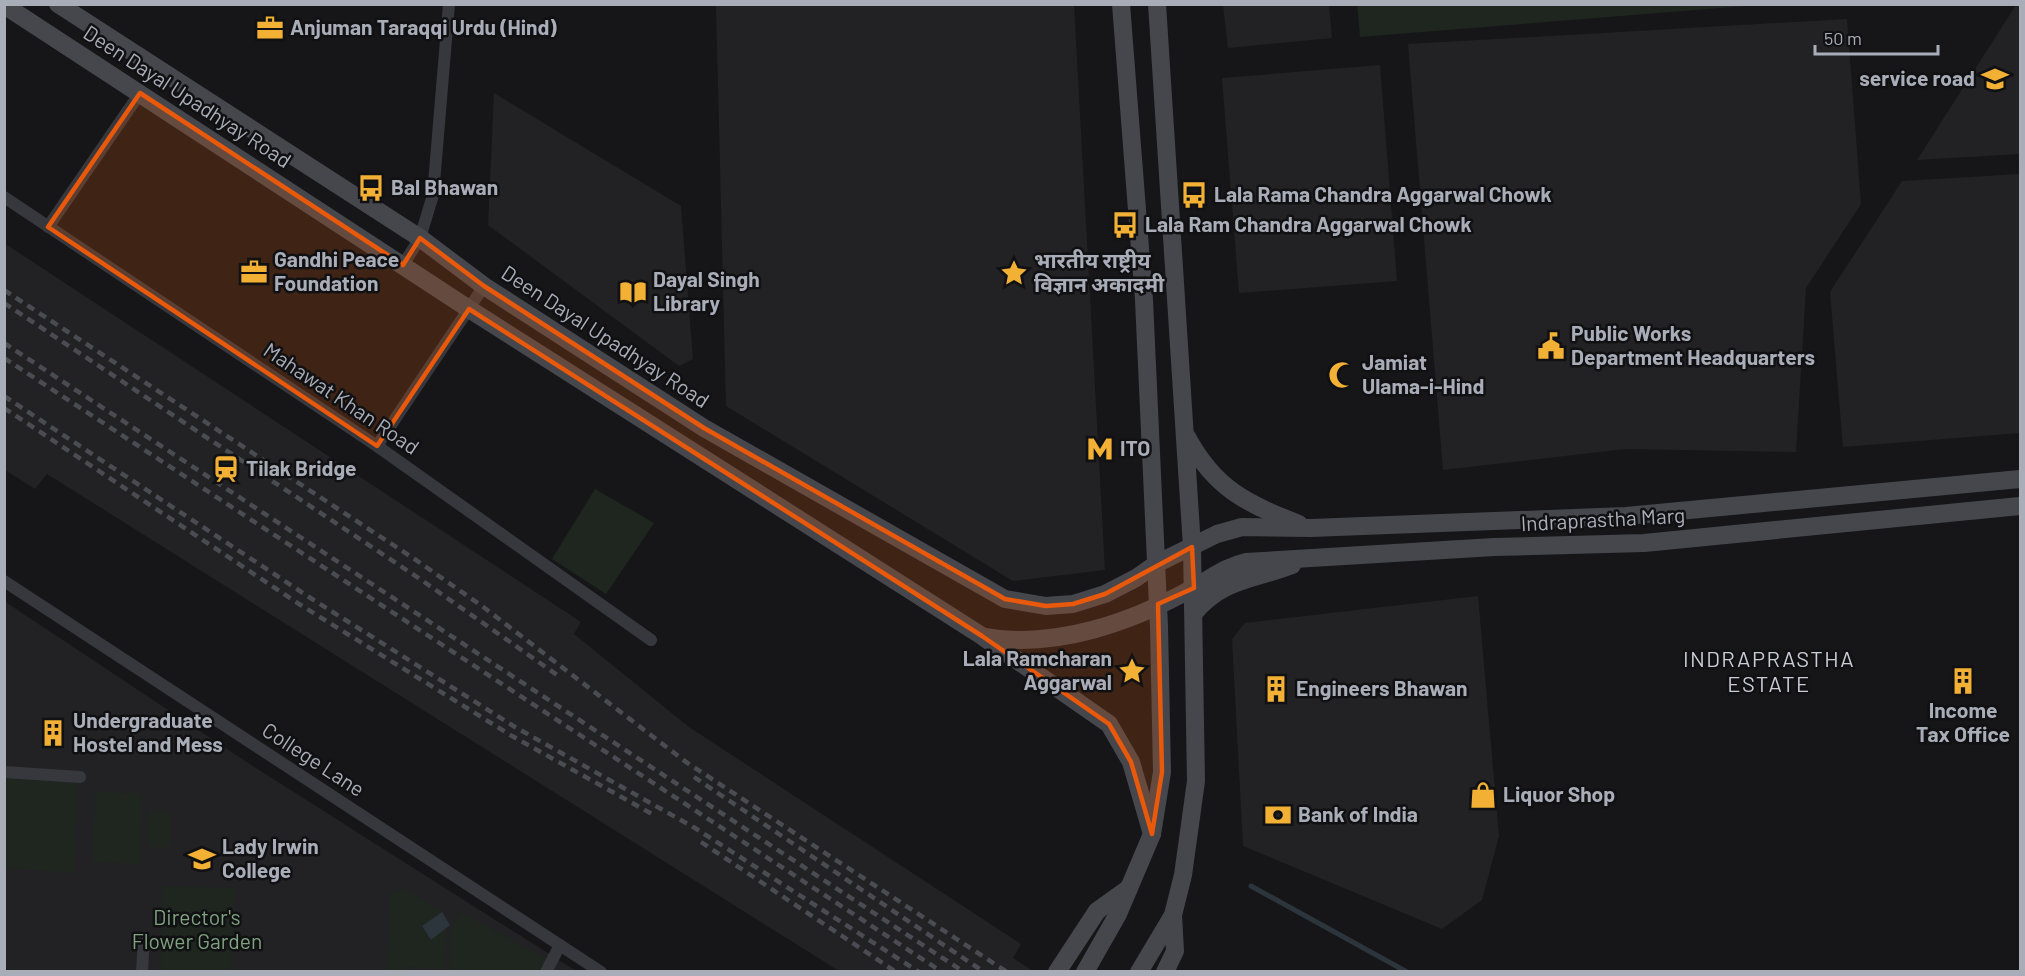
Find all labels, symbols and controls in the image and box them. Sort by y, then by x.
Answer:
office icon: Anjuman Taraqqi Urdu (Hind) [255,13,285,43]
place label: Anjuman Taraqqi Urdu (Hind) [290,14,557,39]
scale bar [1815,18,1938,56]
street label: Deen Dayal Upadhyay Road [79,19,296,172]
text: 50 m [1824,27,1862,49]
school or university icon: service road [1980,64,2010,94]
place label: service road [1859,65,1975,90]
bus stop icon: Bal Bhawan [356,173,386,203]
place label: Bal Bhawan [391,174,498,199]
bus stop icon: Lala Rama Chandra Aggarwal Chowk [1179,180,1209,210]
place label: Lala Rama Chandra Aggarwal Chowk [1214,181,1552,206]
bus stop icon: Lala Ram Chandra Aggarwal Chowk [1110,210,1140,240]
place label: Lala Ram Chandra Aggarwal Chowk [1145,211,1472,236]
place label: Gandhi Peace Foundation [274,246,399,295]
place label: भारतीय राष्ट्रीय विज्ञान अकादमी [1034,247,1165,296]
office icon: Gandhi Peace Foundation [239,257,269,287]
place icon: भारतीय राष्ट्रीय विज्ञान अकादमी [999,258,1029,288]
street label: Deen Dayal Upadhyay Road [497,259,714,412]
place label: Dayal Singh Library [653,266,760,315]
library icon: Dayal Singh Library [618,277,648,307]
place label: Public Works Department Headquarters [1571,320,1815,369]
public building icon: Public Works Department Headquarters [1536,331,1566,361]
street label: Mahawat Khan Road [259,337,424,459]
place label: Jamiat Ulama-i-Hind [1362,349,1484,398]
mosque icon: Jamiat Ulama-i-Hind [1327,360,1357,390]
metro station icon: ITO [1085,434,1115,464]
place label: ITO [1120,435,1150,460]
station icon: Tilak Bridge [211,454,241,484]
place label: Tilak Bridge [246,455,357,480]
street label: Indraprastha Marg [1520,502,1686,535]
place label: Lala Ramcharan Aggarwal [963,645,1112,694]
district label: INDRAPRASTHA ESTATE [1683,645,1855,696]
place icon: Lala Ramcharan Aggarwal [1117,656,1147,686]
building icon: Income Tax Office [1948,666,1978,696]
building icon: Engineers Bhawan [1261,674,1291,704]
place label: Engineers Bhawan [1296,675,1468,700]
place label: Income Tax Office [1916,697,2010,746]
place label: Undergraduate Hostel and Mess [73,707,223,756]
street label: College Lane [258,716,370,801]
building icon: Undergraduate Hostel and Mess [38,718,68,748]
shop icon: Liquor Shop [1468,780,1498,810]
place label: Liquor Shop [1503,781,1615,806]
bank icon: Bank of India [1263,800,1293,830]
place label: Bank of India [1298,801,1418,826]
place label: Lady Irwin College [222,833,319,882]
school or university icon: Lady Irwin College [187,844,217,874]
park label: Director's Flower Garden [132,904,262,953]

